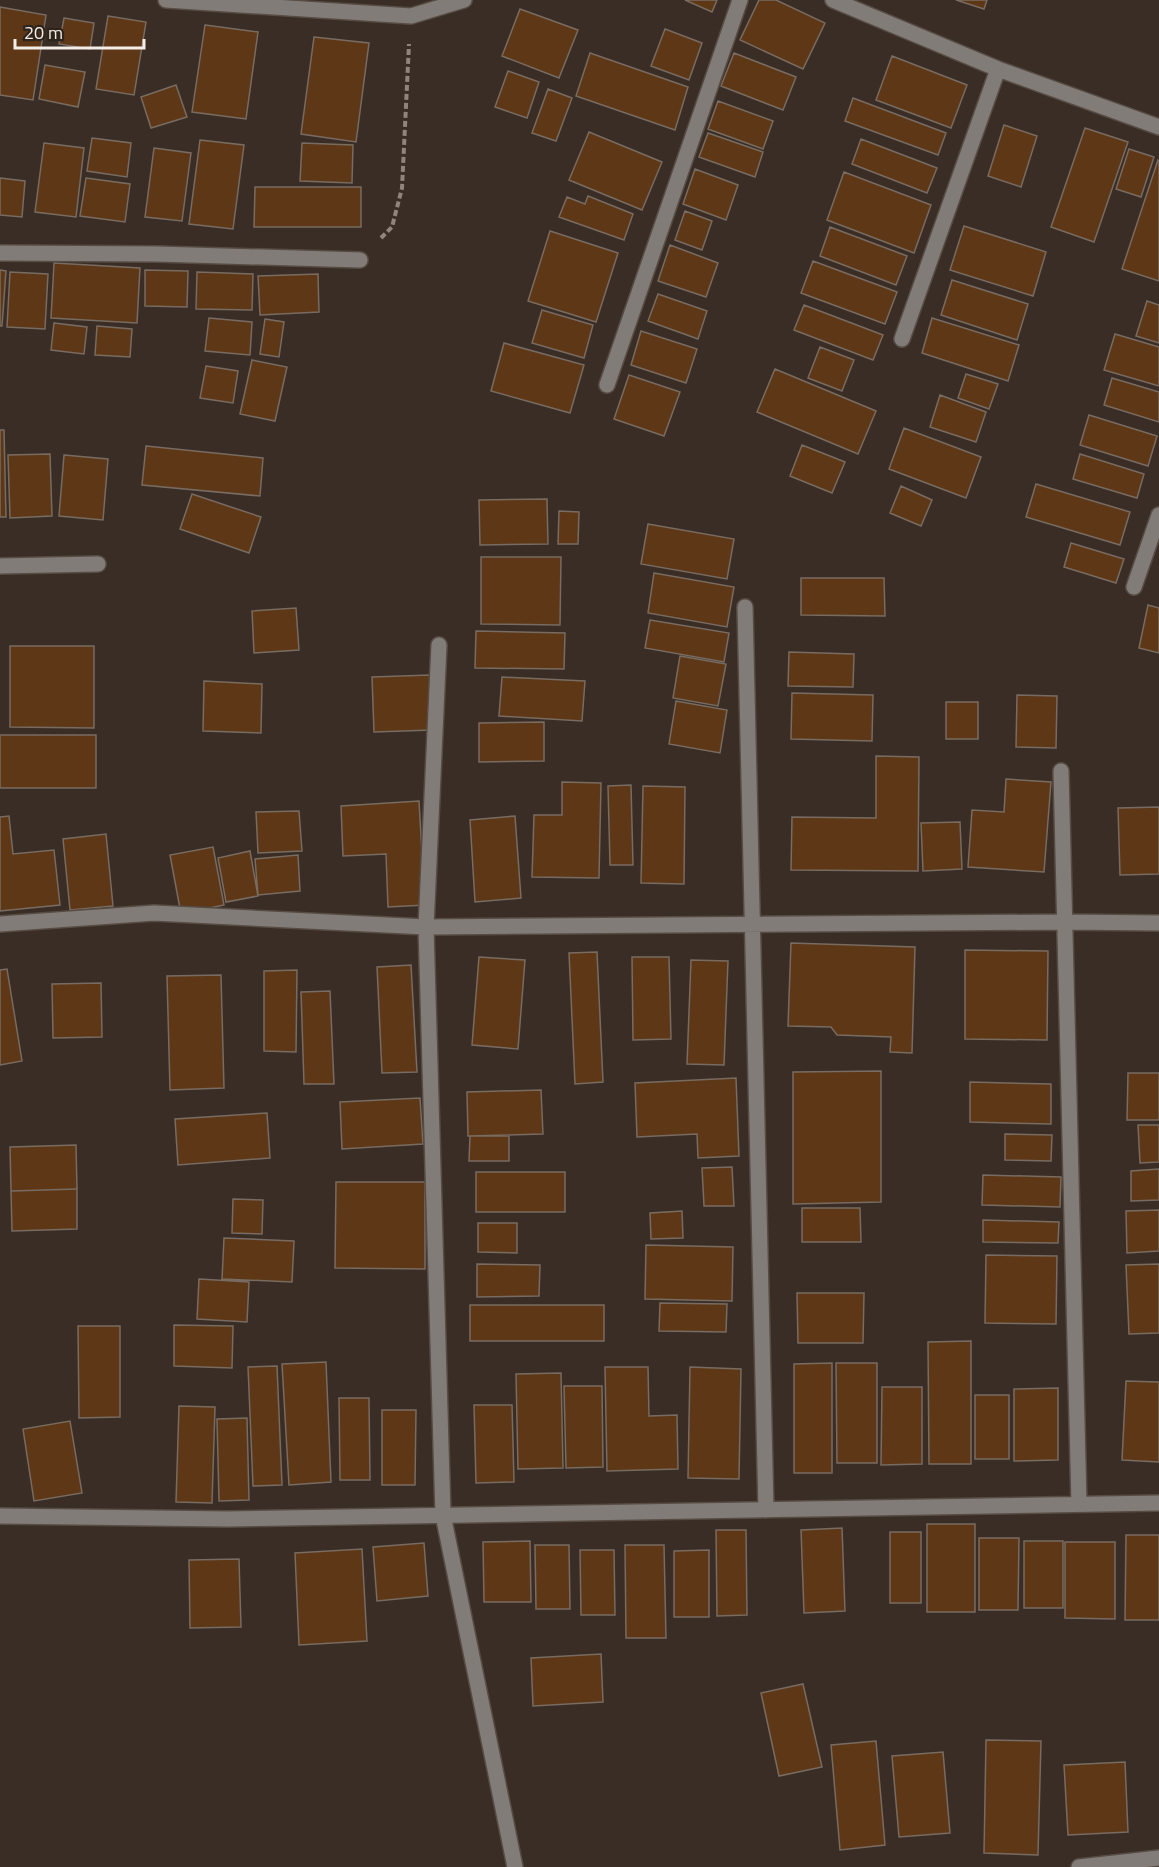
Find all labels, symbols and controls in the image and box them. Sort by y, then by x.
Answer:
scale bar [15,12,144,50]
text: 20 m [24,19,63,46]

